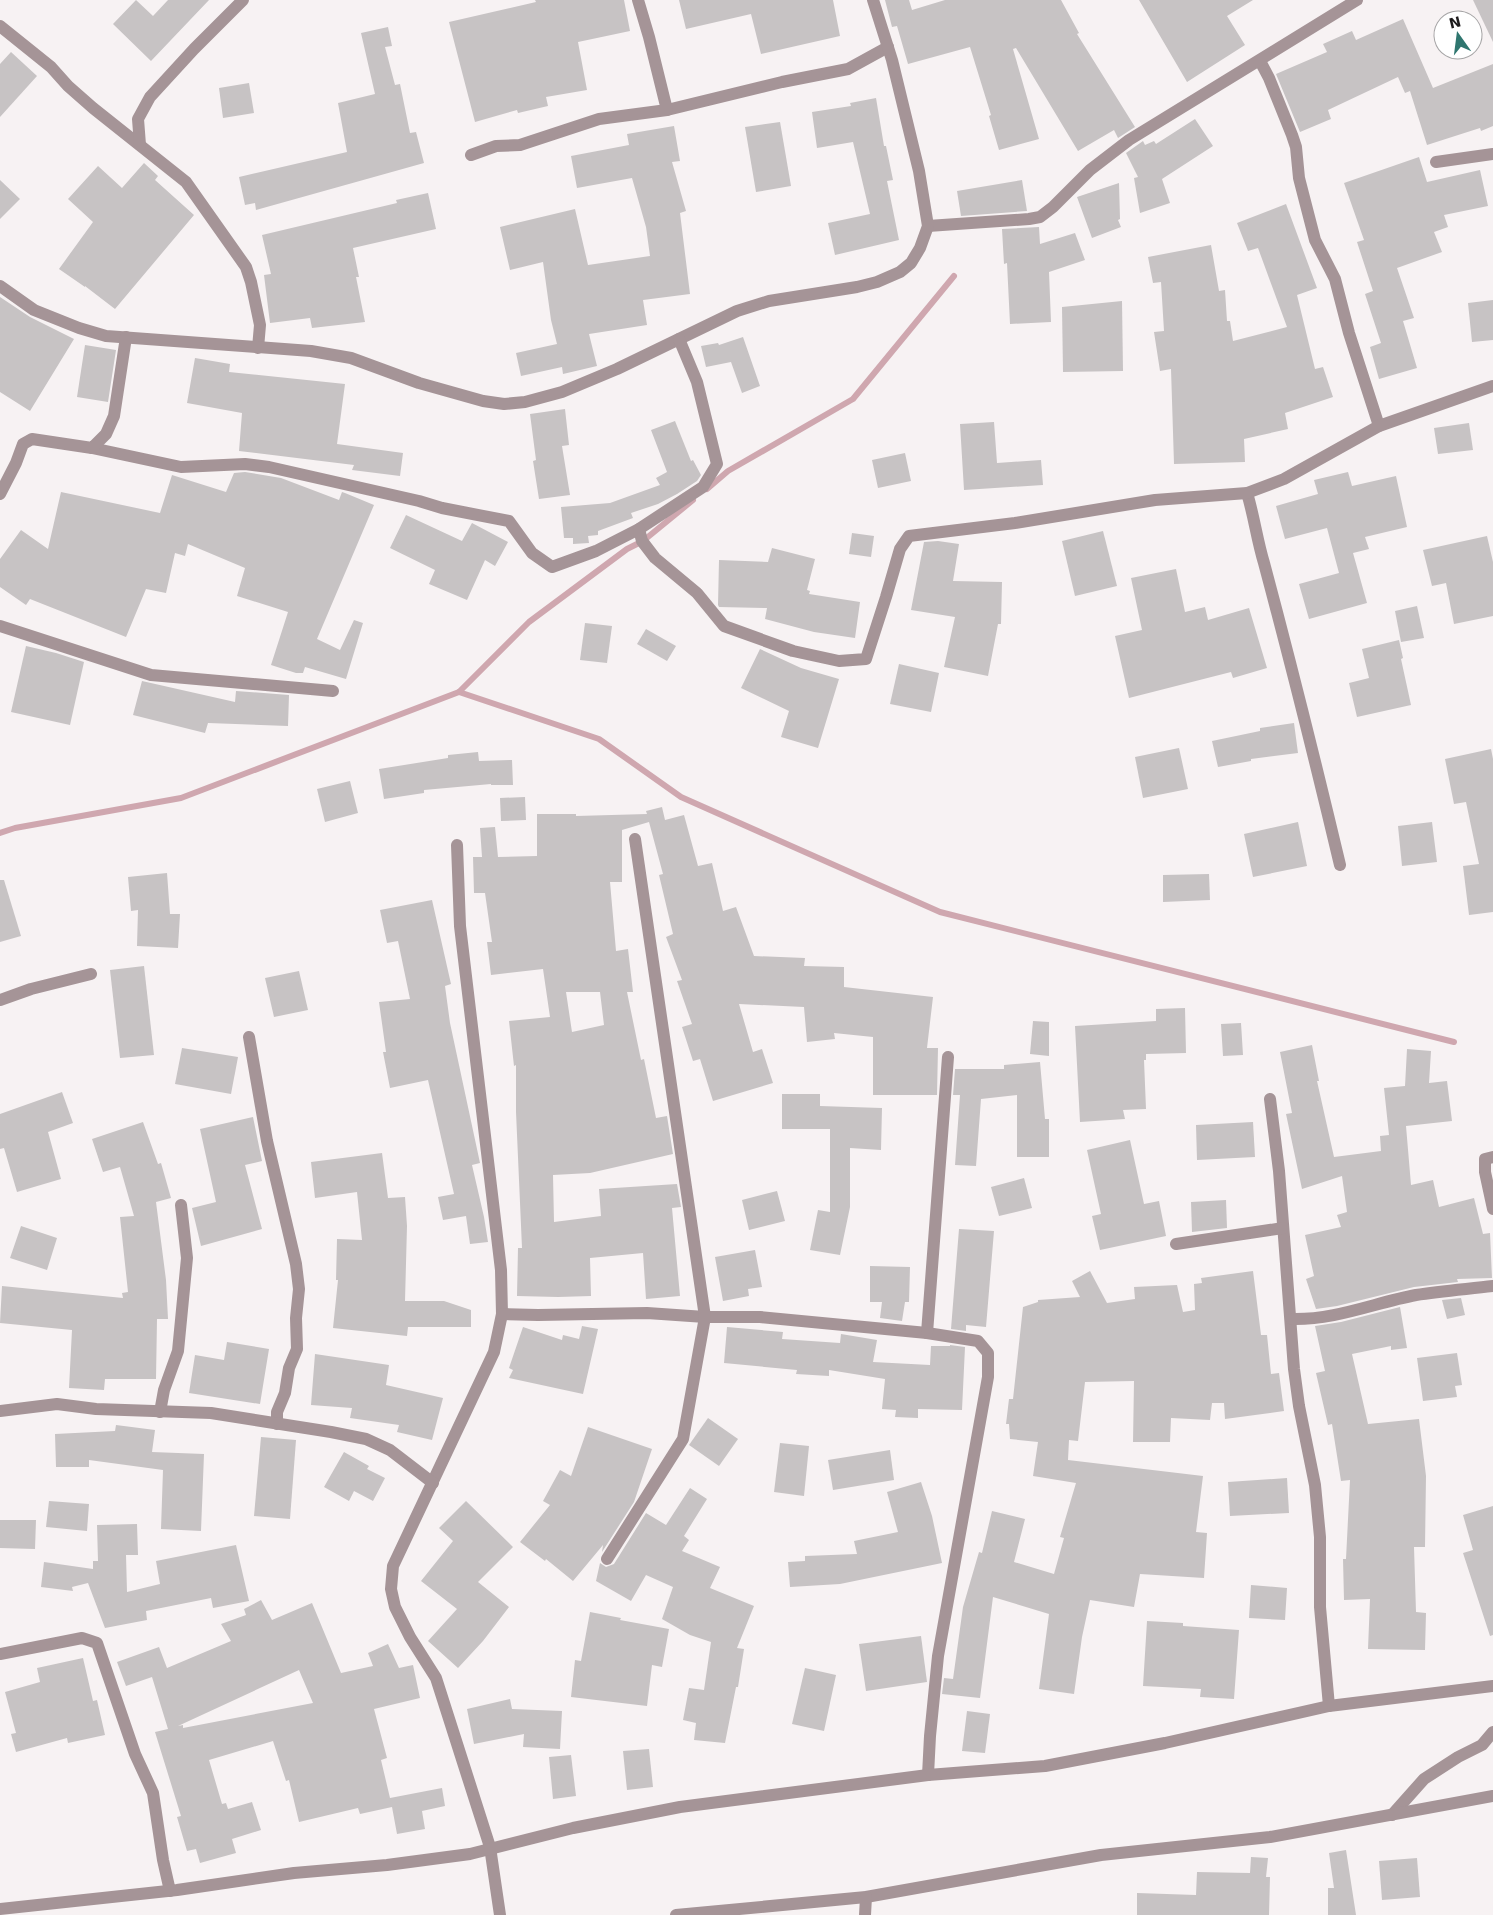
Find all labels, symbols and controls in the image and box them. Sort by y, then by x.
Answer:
north arrow [1433,10,1483,60]
text: N [1447,13,1462,32]

